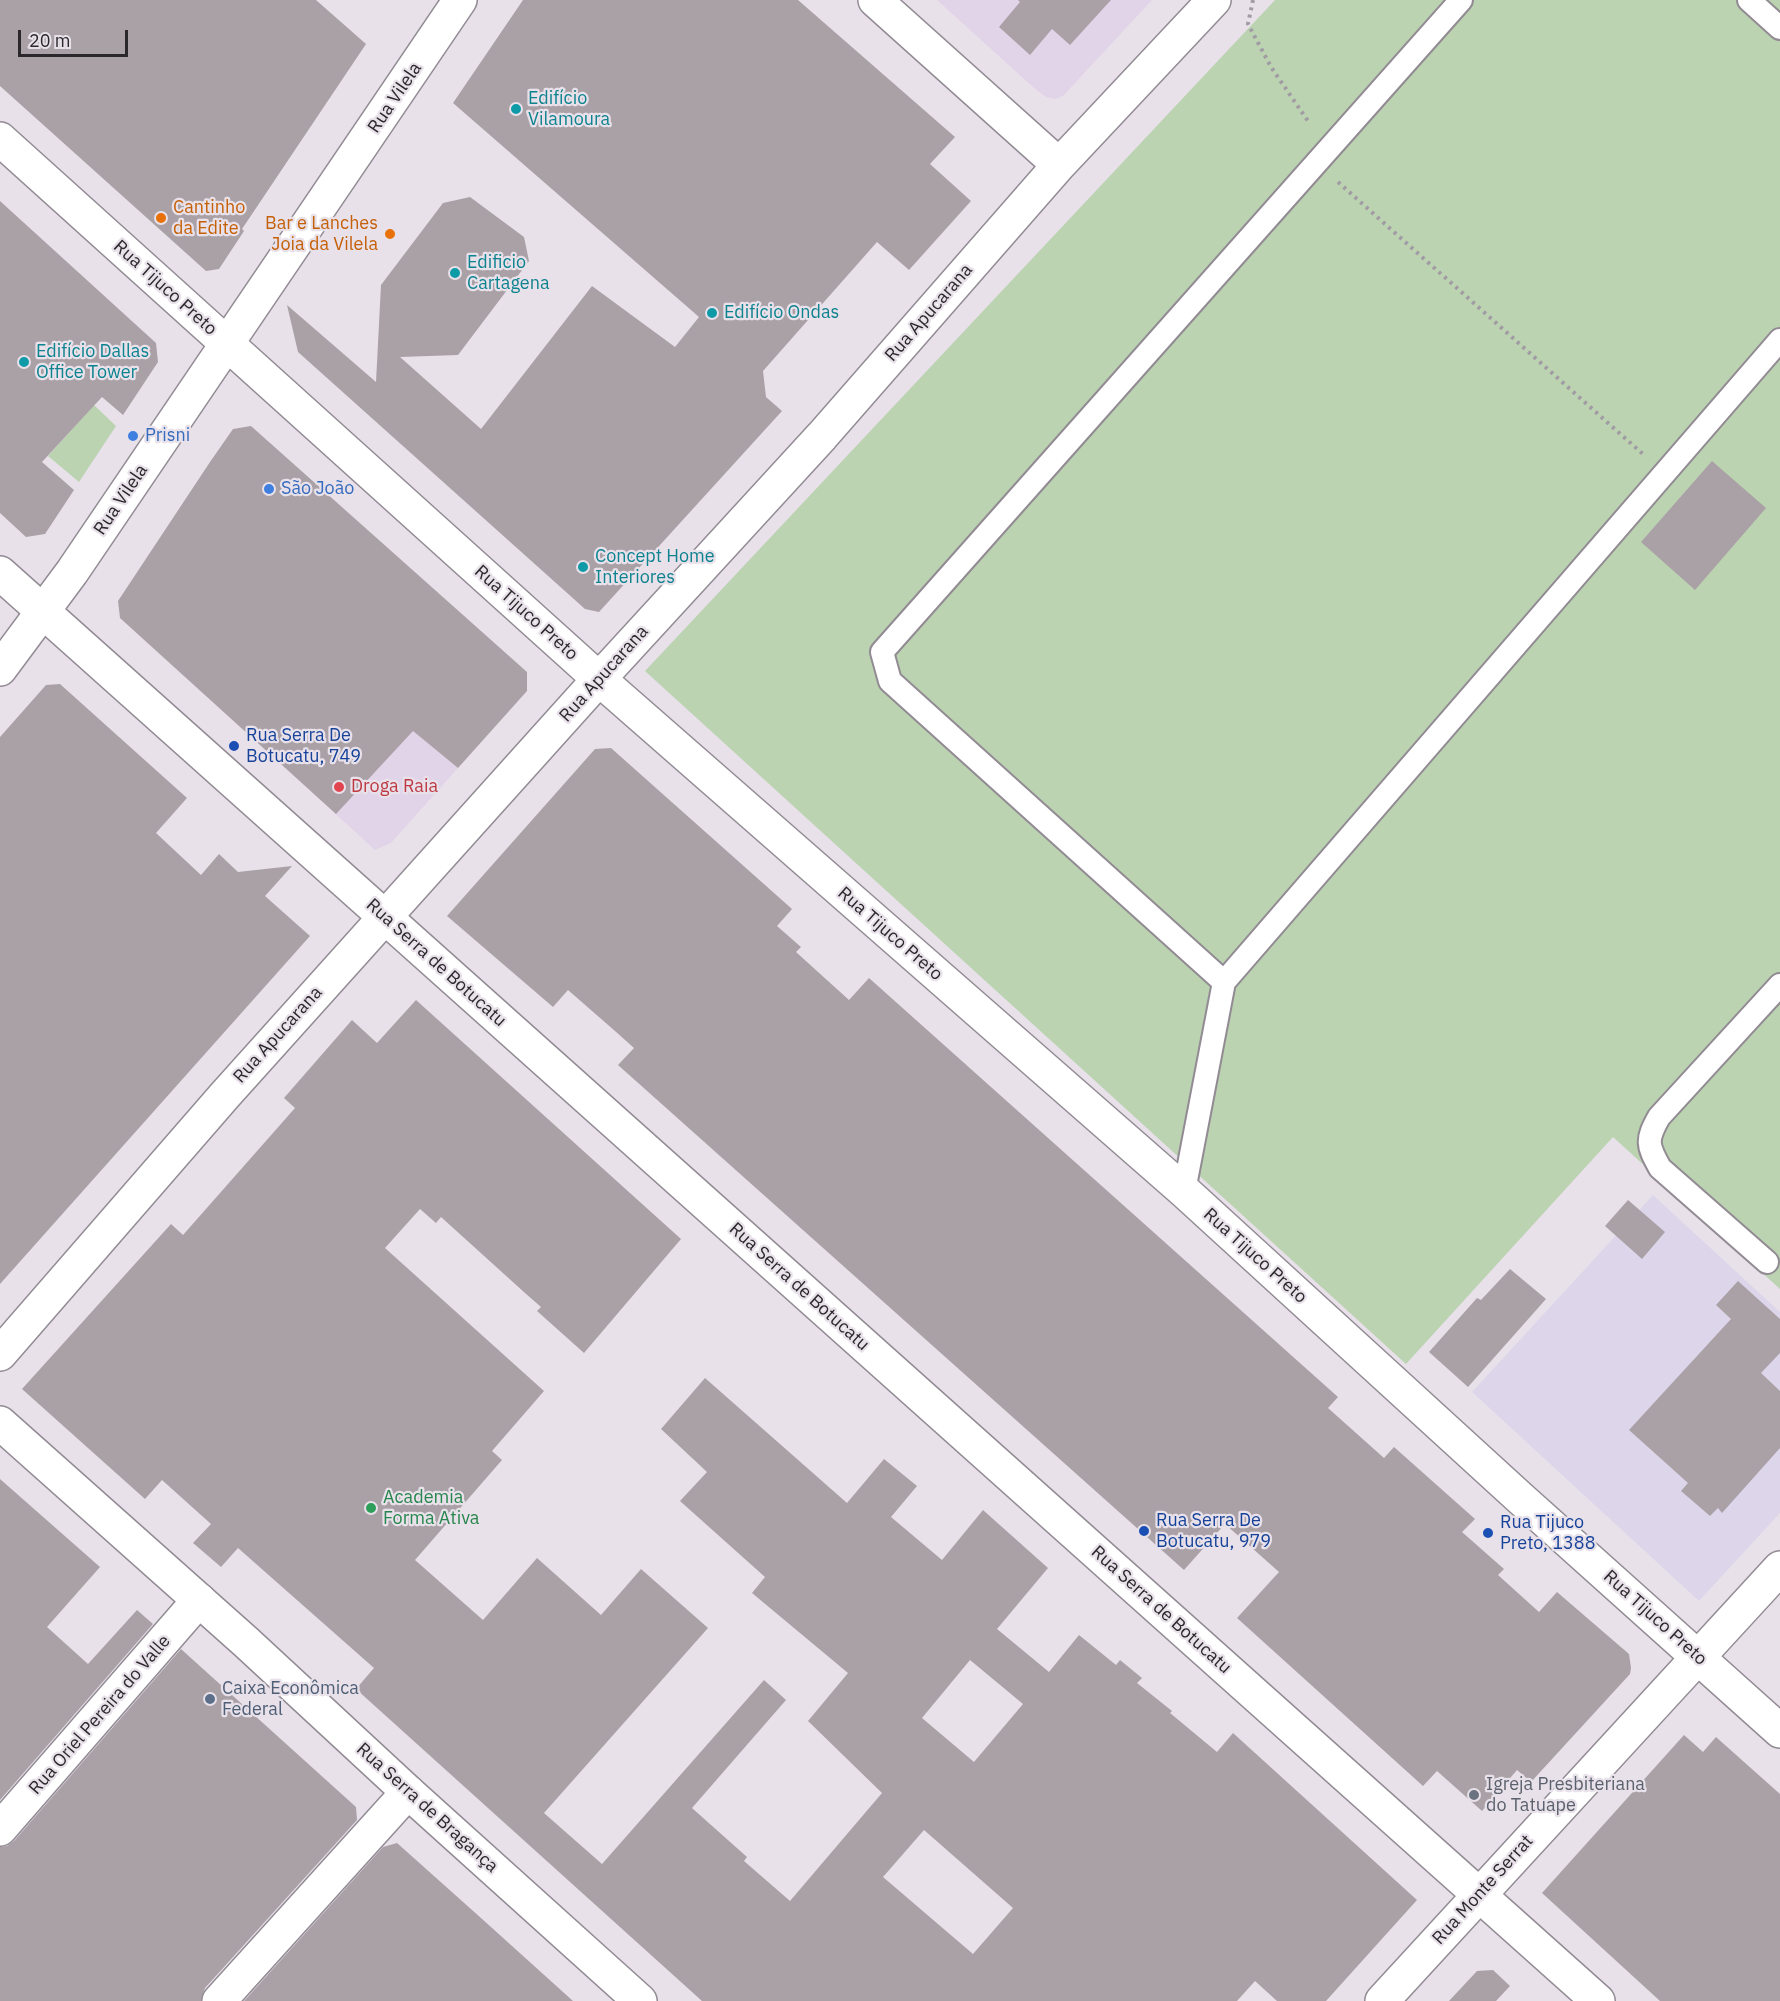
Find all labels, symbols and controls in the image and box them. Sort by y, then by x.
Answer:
scale bar [21,18,130,56]
text: 20 m [29,29,71,52]
street label: Rua Vilela [364,59,426,137]
place label: Edifício Vilamoura [528,88,610,130]
marker: Edifício Vilamoura [509,102,523,116]
place label: Cantinho da Edite [173,197,245,240]
marker: Cantinho da Edite [154,211,168,225]
place label: Bar e Lanches Joia da Vilela [265,213,378,256]
marker: Bar e Lanches Joia da Vilela [383,227,397,241]
street label: Rua Tijuco Preto [109,236,221,340]
place label: Edificio Cartagena [467,252,550,294]
street label: Rua Apucarana [881,260,977,366]
marker: Edificio Cartagena [448,266,462,280]
place label: Edifício Ondas [724,302,839,324]
marker: Edifício Ondas [705,306,719,320]
place label: Edifício Dallas Office Tower [36,341,149,384]
marker: Edifício Dallas Office Tower [17,355,31,369]
place label: Prisni [145,425,190,447]
marker: Prisni [126,429,140,443]
street label: Rua Vilela [90,461,152,539]
place label: São João [281,478,354,500]
marker: São João [262,482,276,496]
place label: Concept Home Interiores [595,546,715,588]
marker: Concept Home Interiores [576,560,590,574]
street label: Rua Tijuco Preto [470,561,582,665]
street label: Rua Apucarana [555,621,653,727]
place label: Rua Serra De Botucatu, 749 [246,725,361,768]
marker: Rua Serra De Botucatu, 749 [227,739,241,753]
place label: Droga Raia [351,776,438,798]
marker: Droga Raia [332,780,346,794]
street label: Rua Tijuco Preto [833,883,947,985]
street label: Rua Serra de Botucatu [361,894,511,1032]
street label: Rua Apucarana [229,982,327,1088]
street label: Rua Tijuco Preto [1199,1204,1311,1308]
street label: Rua Serra de Botucatu [724,1218,874,1356]
place label: Academia Forma Ativa [383,1487,479,1530]
marker: Academia Forma Ativa [364,1501,378,1515]
place label: Rua Serra De Botucatu, 979 [1156,1510,1271,1552]
place label: Rua Tijuco Preto, 1388 [1500,1512,1595,1555]
marker: Rua Serra De Botucatu, 979 [1137,1524,1151,1538]
marker: Rua Tijuco Preto, 1388 [1481,1526,1495,1540]
street label: Rua Serra de Botucatu [1086,1541,1236,1679]
street label: Rua Tijuco Preto [1599,1566,1711,1670]
street label: Rua Oriel Pereira do Valle [25,1631,175,1799]
place label: Caixa Econômica Federal [222,1678,359,1720]
marker: Caixa Econômica Federal [203,1692,217,1706]
street label: Rua Serra de Bragança [352,1739,502,1877]
place label: Igreja Presbiteriana do Tatuape [1486,1774,1645,1816]
marker: Igreja Presbiteriana do Tatuape [1467,1788,1481,1802]
street label: Rua Monte Serrat [1428,1831,1538,1949]

